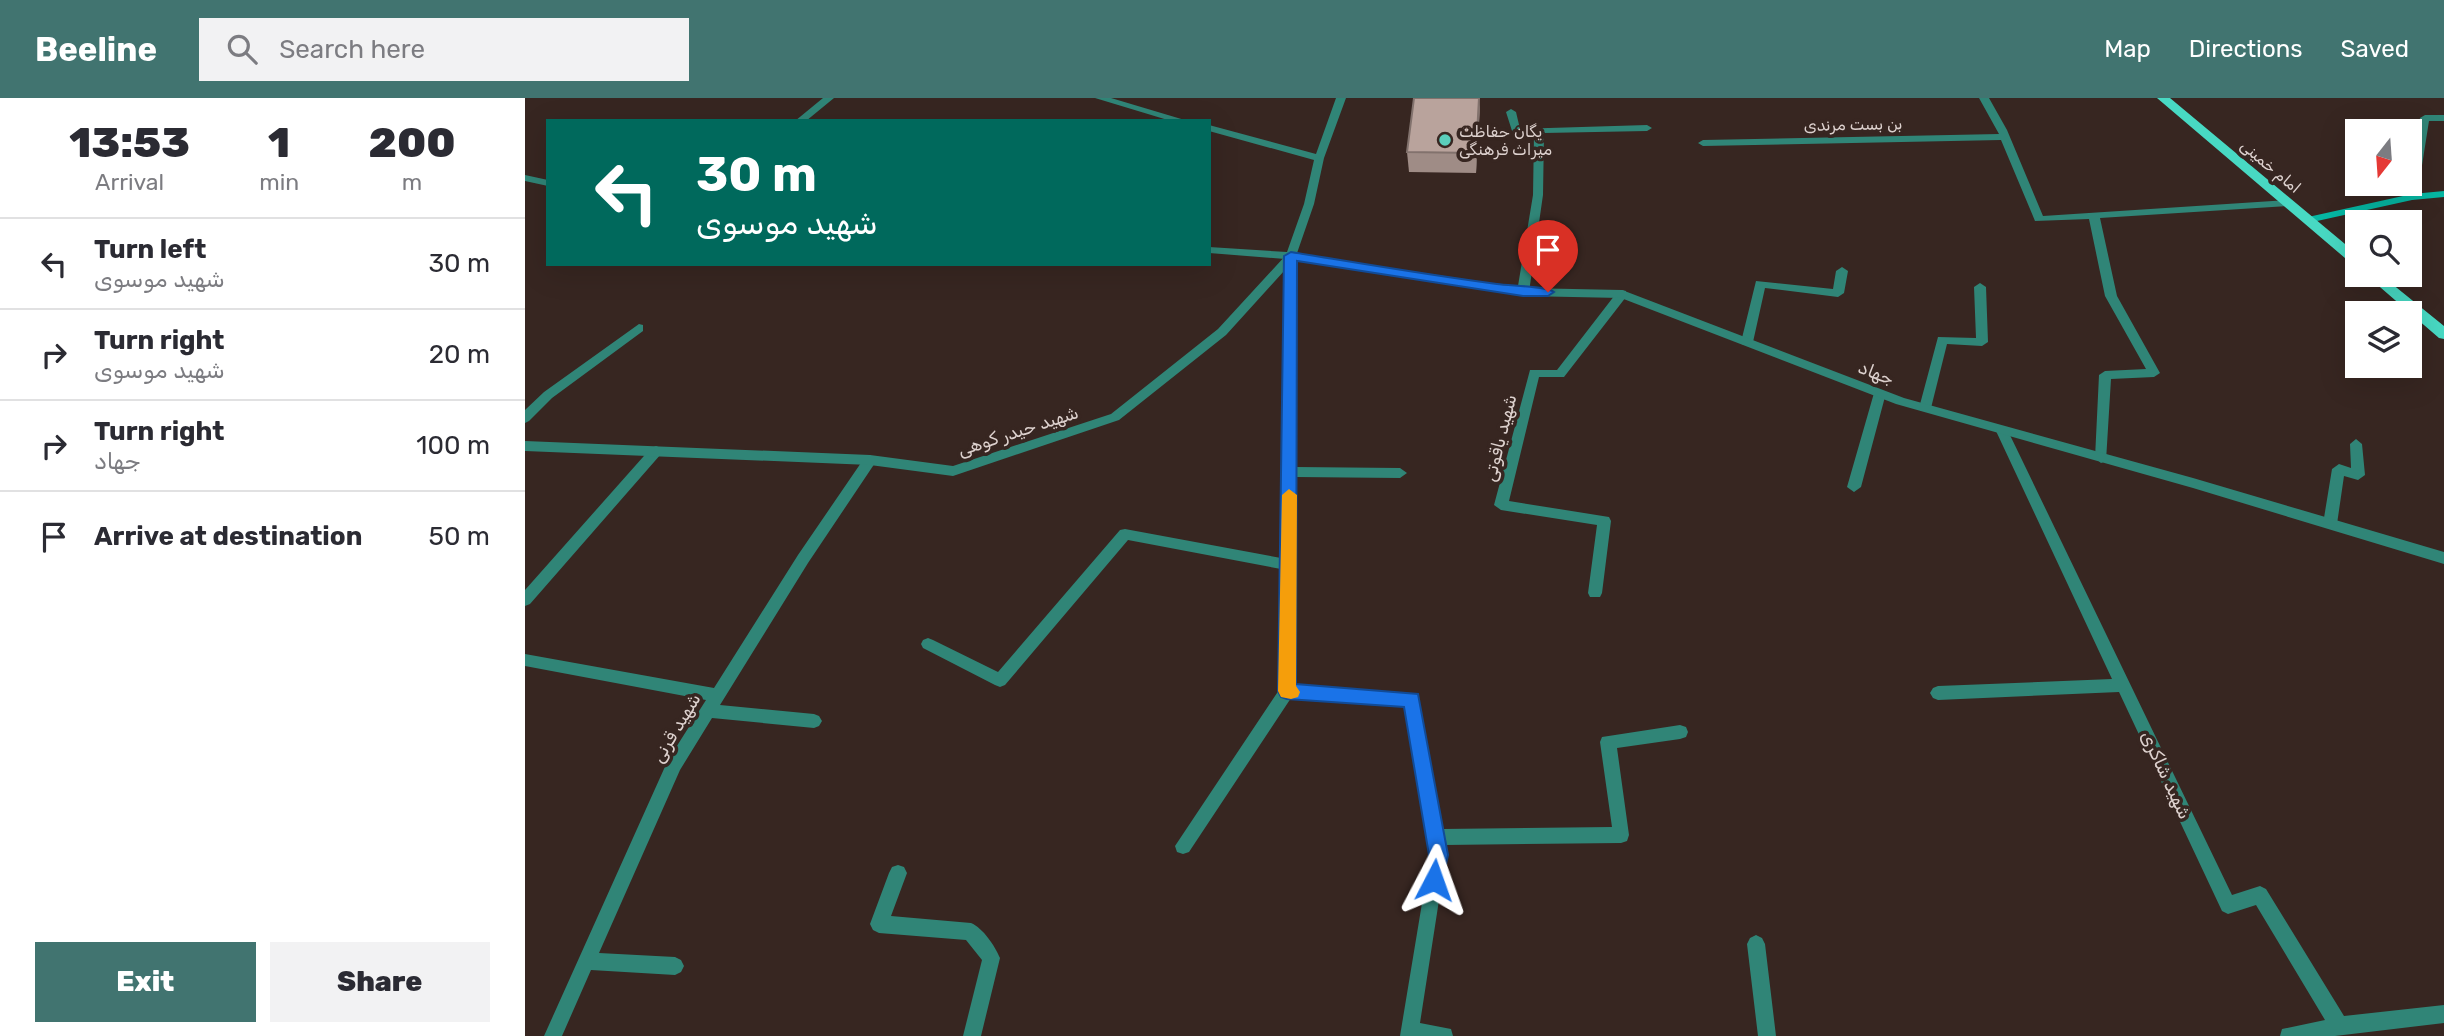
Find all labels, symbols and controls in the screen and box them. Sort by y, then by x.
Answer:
search box [199,18,689,81]
text: Beeline [35,30,157,69]
icon: search [223,30,261,68]
text: Search here [279,34,425,65]
text: Map [2104,35,2151,63]
text: Directions [2189,35,2302,63]
text: Saved [2340,35,2409,63]
street label: بن بست مرندی [1803,114,1903,136]
text: 13:53 [69,118,190,168]
text: 1 [268,118,290,168]
text: 200 [368,118,456,168]
north arrow [2345,119,2422,196]
map controls [2345,119,2422,378]
place label: یگان حفاظت میراث فرهنگی [1459,122,1552,160]
marker: یگان حفاظت میراث فرهنگی [1437,132,1453,148]
street label: امام خمینی [2236,136,2305,198]
text: 30 m [696,145,817,203]
icon: left [581,147,672,238]
text: Arrival [95,168,164,196]
text: min [259,168,299,196]
text: m [402,168,422,196]
text: شهید موسوی [696,204,878,242]
button: search [2345,210,2422,287]
pin [1518,220,1578,292]
icon: arrive [1529,231,1567,269]
text: Turn left [94,234,206,265]
icon: left [35,245,73,283]
text: 30 m [428,248,490,279]
text: شهید موسوی [94,265,225,293]
button: layers [2345,301,2422,378]
text: Turn right [94,325,224,356]
icon: right [35,336,73,374]
text: 20 m [429,339,490,370]
text: شهید موسوی [94,356,225,384]
street label: جهاد [1855,356,1897,390]
street label: شهید یاقوتی [1479,392,1521,484]
street label: شهید حیدر کوهی [955,401,1081,461]
text: Turn right [94,416,224,447]
icon: right [35,427,73,465]
text: 100 m [416,430,490,461]
text: جهاد [94,447,141,475]
icon: arrive [35,518,73,556]
text: Arrive at destination [94,521,362,552]
text: 50 m [429,521,490,552]
street label: شهید قرنی [647,689,705,767]
street label: شهید شاکری [2136,727,2196,823]
position arrow [1397,843,1471,917]
button: Exit [35,942,256,1022]
button: Share [270,942,490,1022]

